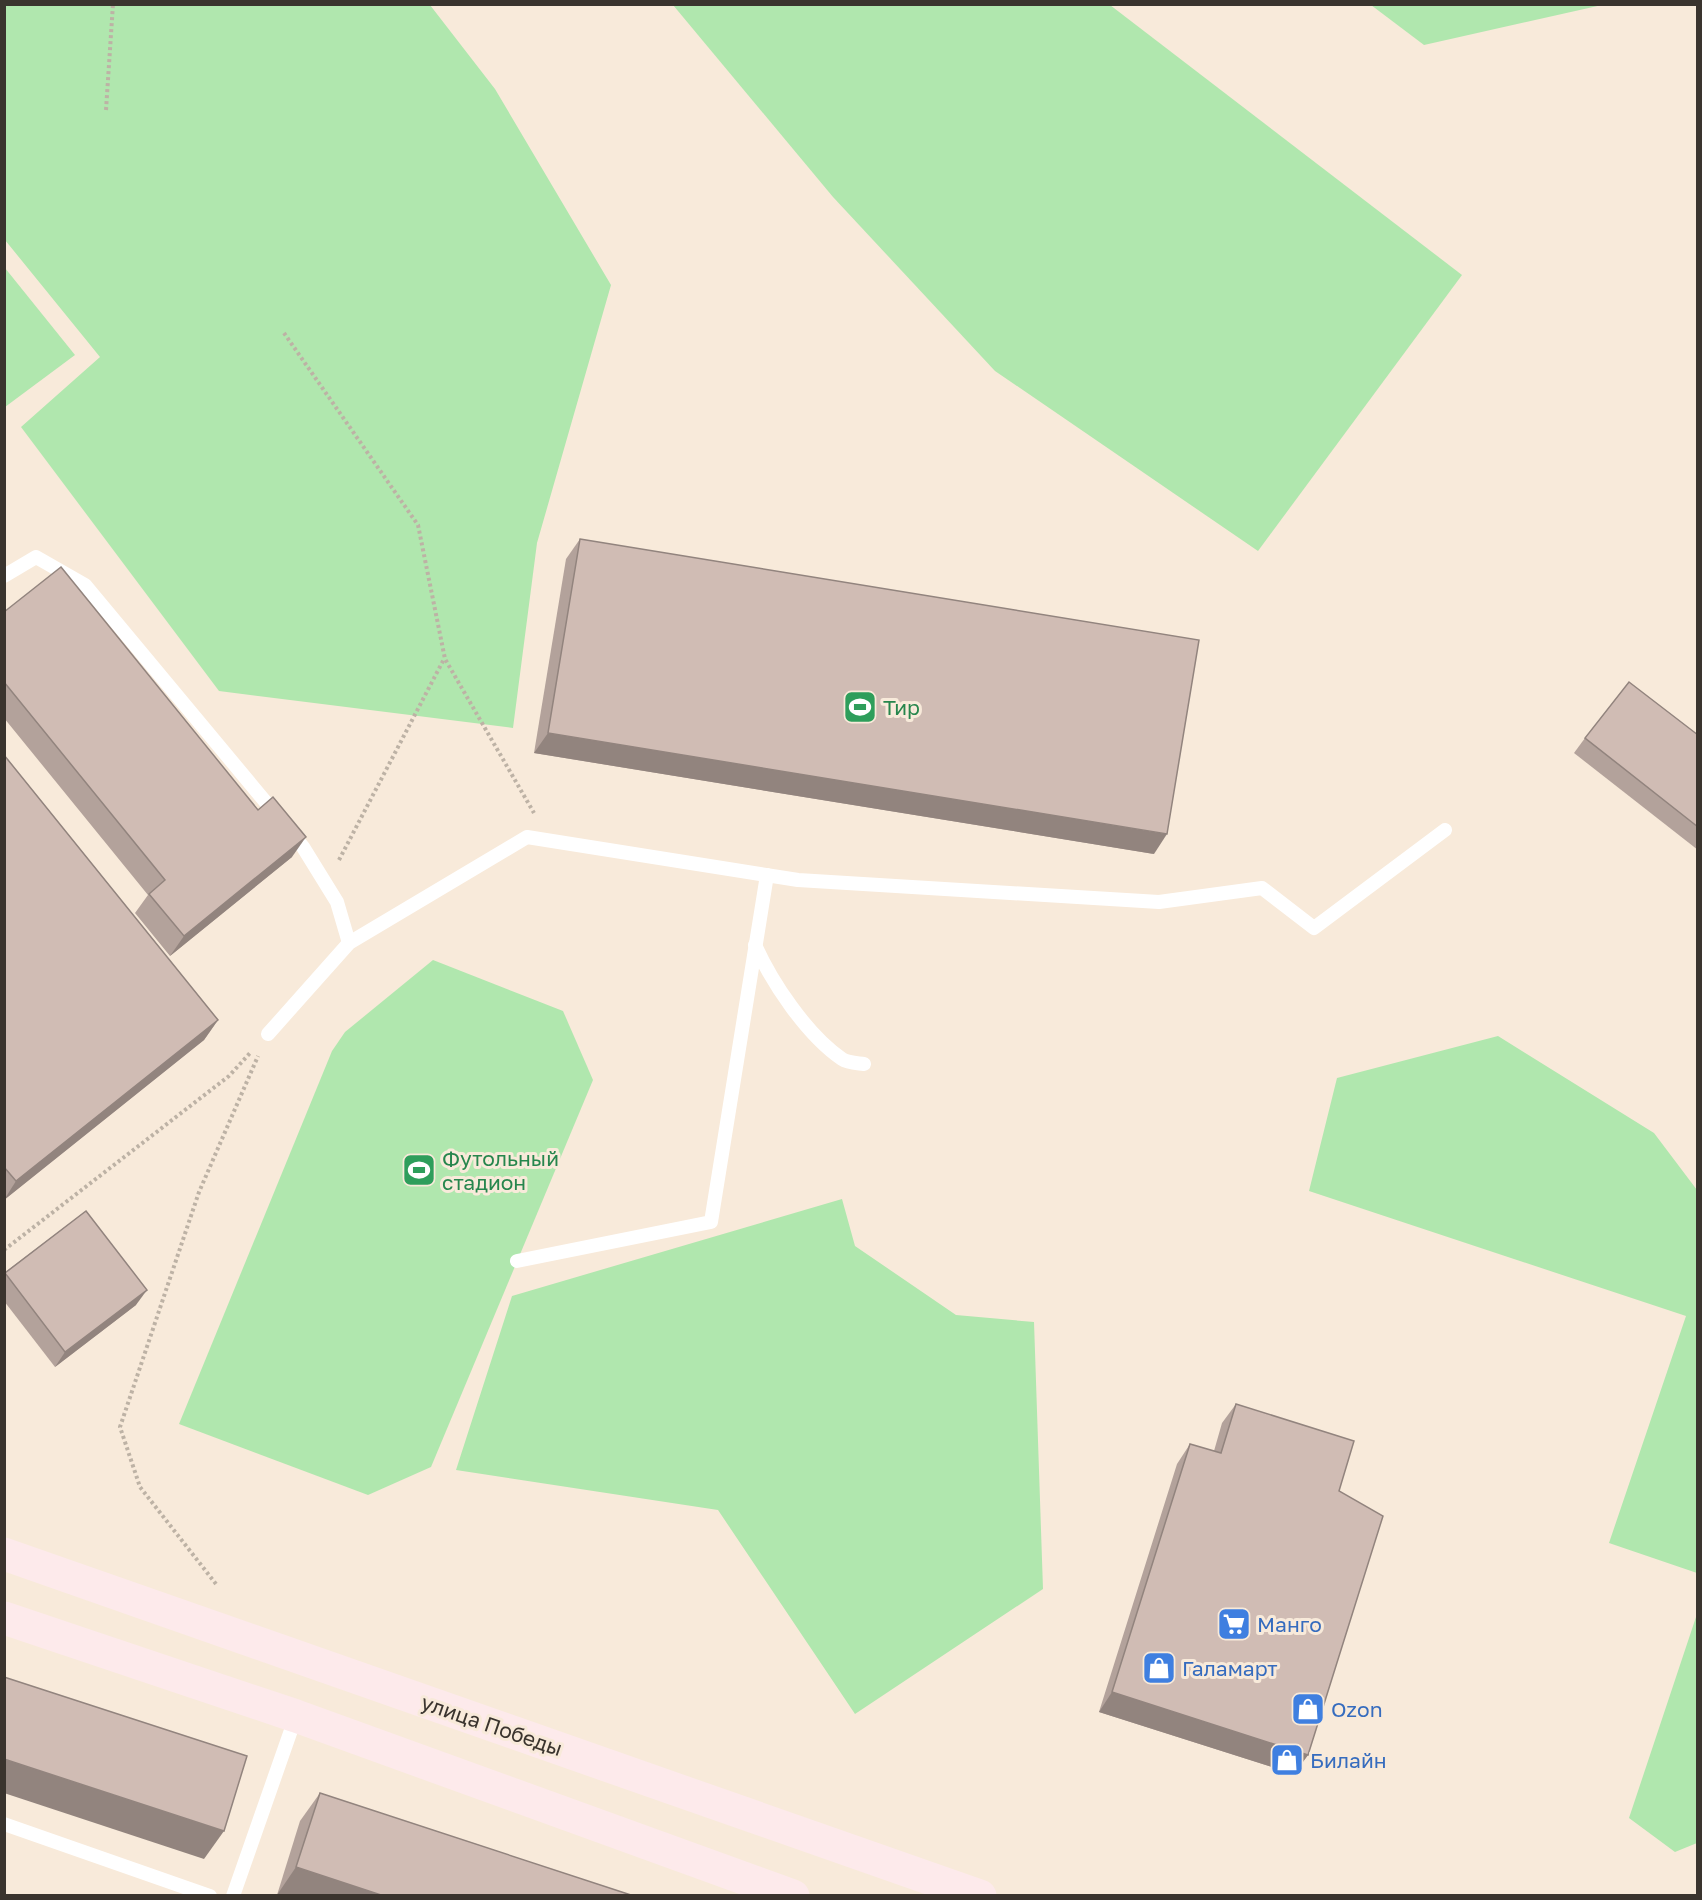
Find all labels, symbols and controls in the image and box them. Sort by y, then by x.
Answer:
sports icon: Тир [842,689,878,725]
place label: Тир [883,694,920,720]
place label: Футольный стадион [442,1145,559,1195]
sports icon: Футольный стадион [401,1152,437,1188]
supermarket icon: Манго [1216,1606,1252,1642]
place label: Манго [1257,1611,1322,1637]
shop icon: Галамарт [1141,1650,1177,1686]
place label: Галамарт [1182,1655,1278,1681]
street label: улица Победы [418,1689,566,1761]
shop icon: Ozon [1290,1691,1326,1727]
place label: Ozon [1331,1696,1383,1722]
shop icon: Билайн [1269,1742,1305,1778]
place label: Билайн [1310,1747,1387,1773]

